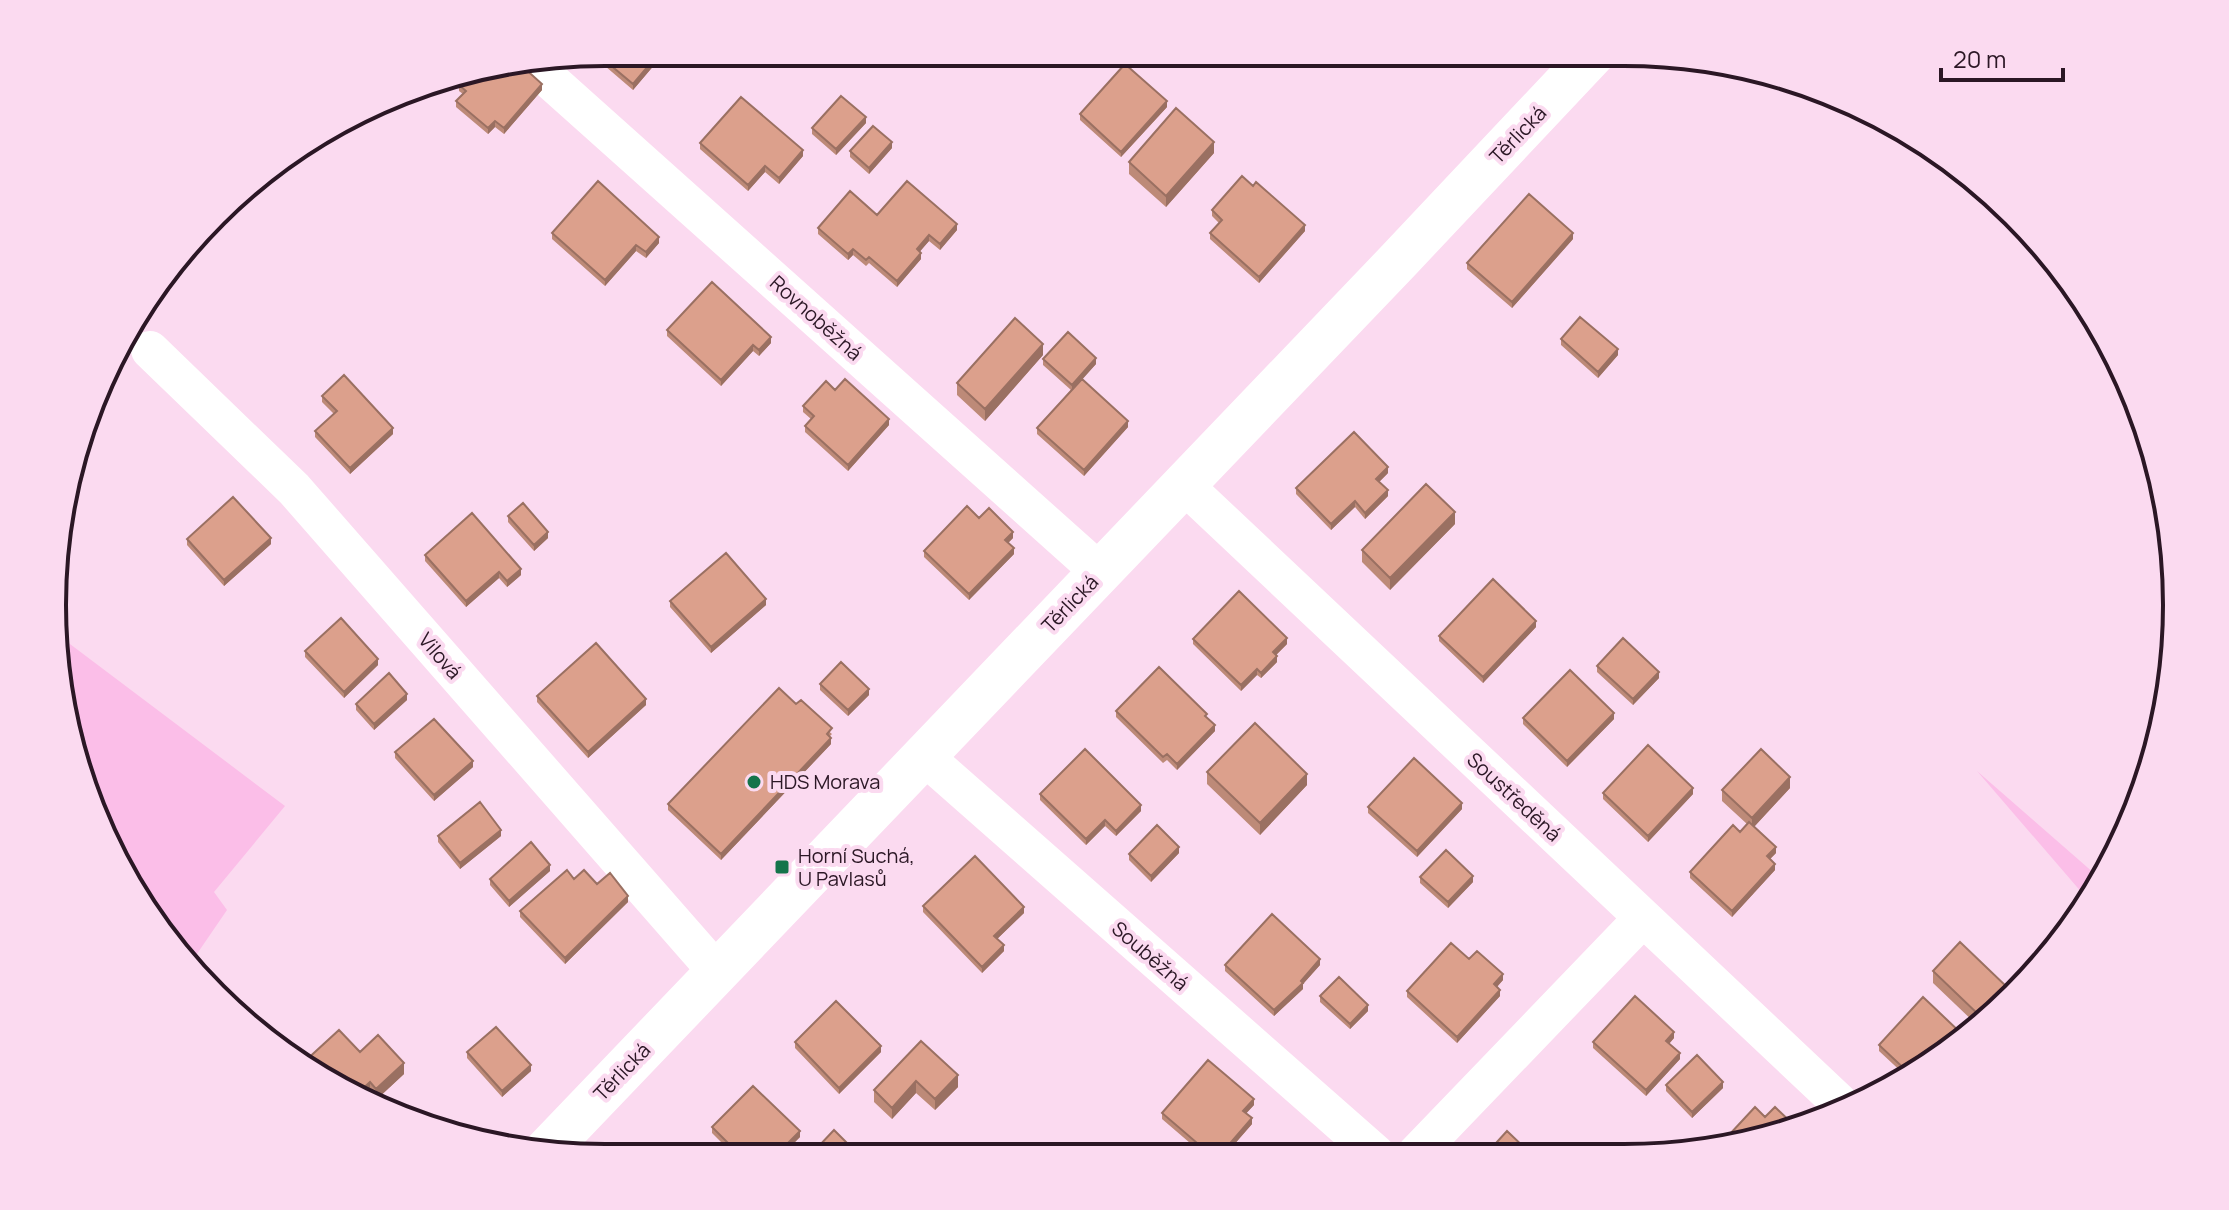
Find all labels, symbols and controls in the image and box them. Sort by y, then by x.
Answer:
scale bar [1941,32,2063,82]
text: 20 m [1953,42,2006,75]
street label: Těrlická [1483,100,1552,170]
street label: Rovnoběžná [765,269,868,366]
street label: Těrlická [1035,569,1104,639]
street label: Vilová [413,627,468,685]
street label: Soustředěná [1461,746,1567,847]
place label: HDS Morava [770,768,880,795]
marker: HDS Morava [745,773,763,791]
place label: Horní Suchá, U Pavlasů [798,842,915,892]
marker: Horní Suchá, U Pavlasů [773,858,791,876]
street label: Souběžná [1106,915,1194,996]
street label: Těrlická [587,1037,656,1107]

